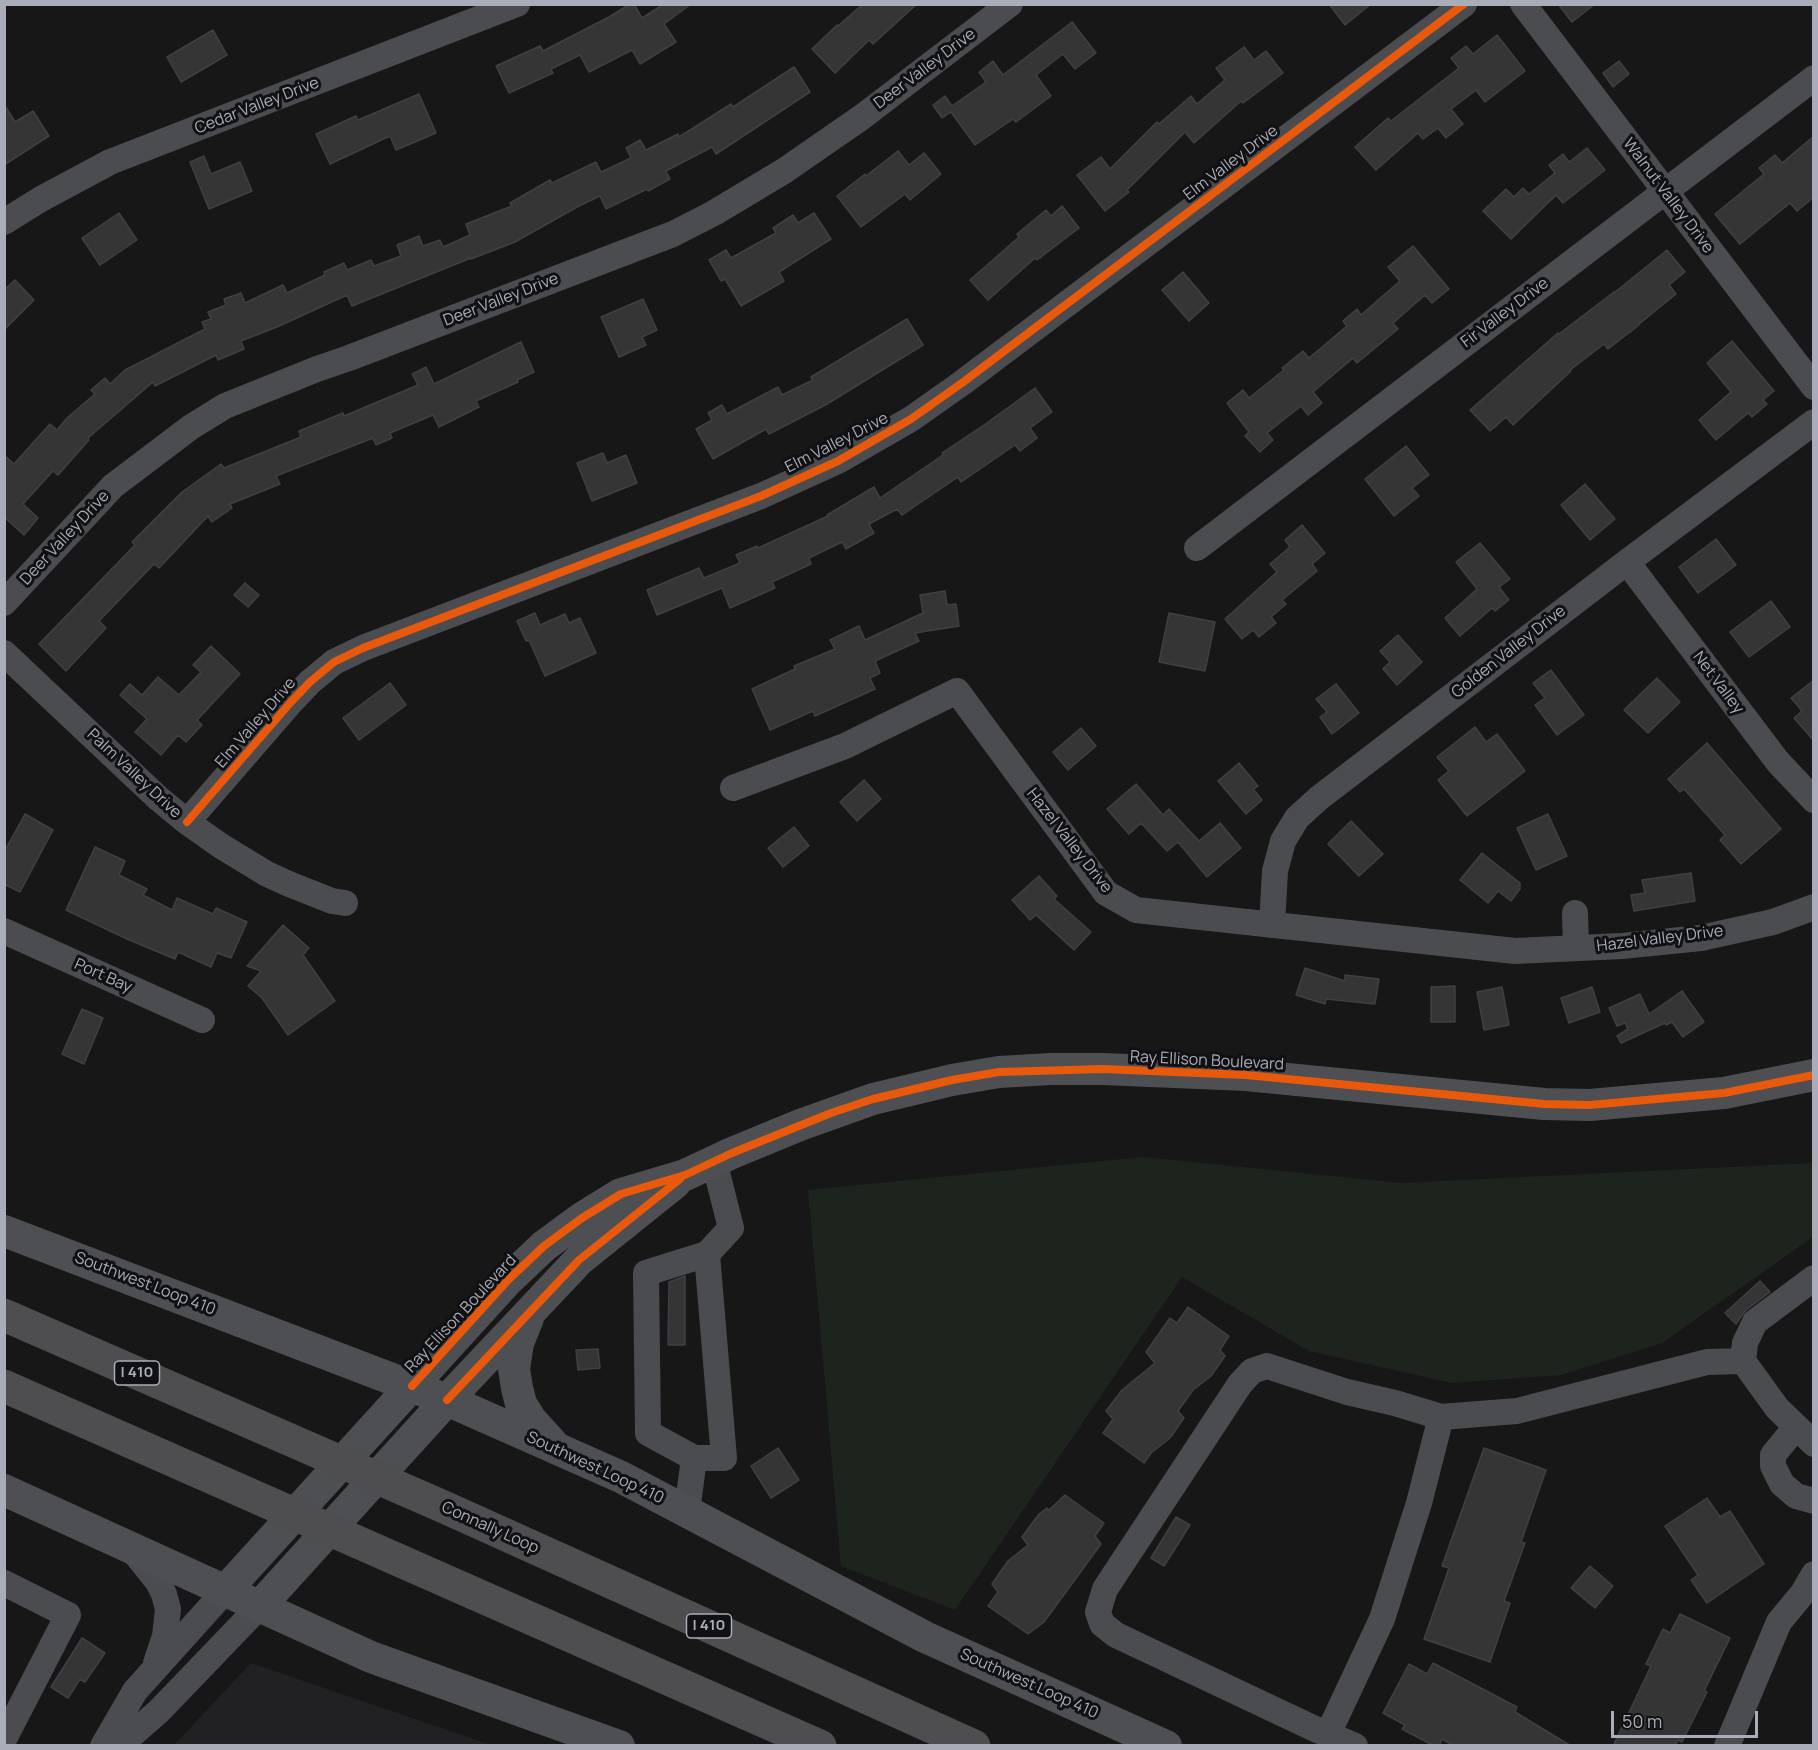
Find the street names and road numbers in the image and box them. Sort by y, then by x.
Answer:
street label: Deer Valley Drive [871,25,979,113]
street label: Cedar Valley Drive [192,73,322,139]
street label: Elm Valley Drive [1180,121,1282,205]
street label: Walnut Valley Drive [1618,135,1718,257]
street label: Deer Valley Drive [441,269,561,331]
street label: Fir Valley Drive [1458,274,1552,352]
street label: Elm Valley Drive [782,409,892,477]
street label: Deer Valley Drive [16,487,114,589]
street label: Golden Valley Drive [1448,602,1570,702]
street label: Net Valley [1688,648,1748,718]
street label: Elm Valley Drive [212,674,300,772]
street label: Palm Valley Drive [83,725,185,823]
street label: Hazel Valley Drive [1022,785,1116,897]
street label: Hazel Valley Drive [1596,922,1724,956]
street label: Port Bay [71,955,135,997]
street label: Ray Ellison Boulevard [1130,1047,1284,1075]
street label: Southwest Loop 410 [72,1248,218,1320]
street label: Ray Ellison Boulevard [401,1251,521,1377]
road number: I 410 [114,1361,160,1385]
street label: Southwest Loop 410 [523,1428,667,1508]
street label: Connally Loop [438,1498,542,1558]
road number: I 410 [686,1614,732,1638]
street label: Southwest Loop 410 [957,1645,1101,1723]

